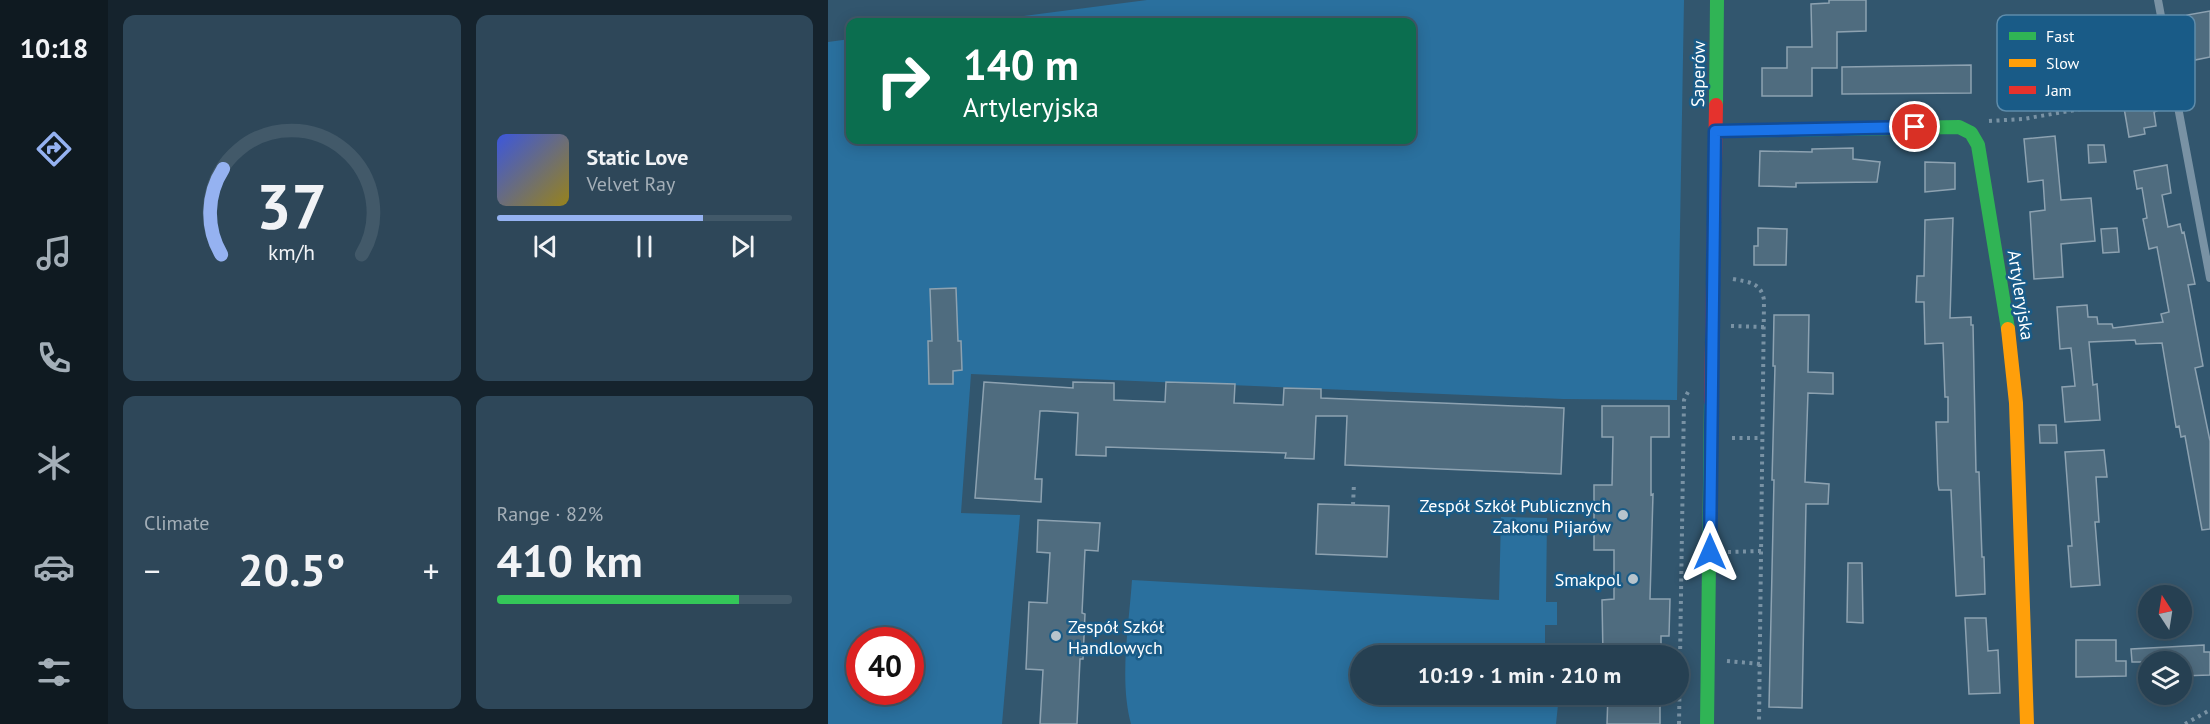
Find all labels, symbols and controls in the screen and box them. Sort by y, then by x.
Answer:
legend [1997,15,2195,111]
text: Fast [2046,26,2075,46]
text: 10:18 [20,31,88,65]
text: 140 m [963,37,1079,92]
street label: Saperów [1686,40,1710,107]
icon: right [864,42,942,120]
text: Slow [2046,53,2080,73]
text: Jam [2045,80,2072,100]
text: Artyleryjska [963,90,1099,124]
pin [1889,101,1940,152]
icon: arrive [1898,110,1931,143]
icon: directions [33,128,75,170]
text: Static Love [587,143,689,171]
text: 37 [256,165,327,246]
text: Velvet Ray [587,171,675,197]
icon: previous [529,230,562,263]
icon: pause [628,230,661,263]
icon: next [726,230,759,263]
icon: music [33,232,75,274]
text: km/h [268,239,315,267]
street label: Artyleryjska [2003,248,2039,342]
icon: phone [33,337,75,379]
icon: climate [33,442,75,484]
place label: Zespół Szkół Publicznych Zakonu Pijarów [1419,494,1612,538]
text: Range · 82% [497,501,603,527]
marker: Zespół Szkół Publicznych Zakonu Pijarów [1616,508,1630,522]
text: Climate [144,510,210,536]
position arrow [1678,520,1742,584]
text: 410 km [497,531,643,589]
text: 20.5° [238,540,345,598]
icon: car [33,546,75,588]
text: − [144,549,161,592]
text: + [423,549,440,592]
place label: Smakpol [1555,568,1622,591]
marker: Smakpol [1626,572,1640,586]
north arrow [2138,585,2192,639]
map controls [2138,585,2192,705]
place label: Zespół Szkół Handlowych [1068,615,1165,659]
speed limit sign: 40 [846,627,924,705]
marker: Zespół Szkół Handlowych [1049,629,1063,643]
icon: filters [33,651,75,693]
button: layers [2138,651,2192,705]
text: 10:19 · 1 min · 210 m [1418,661,1621,689]

